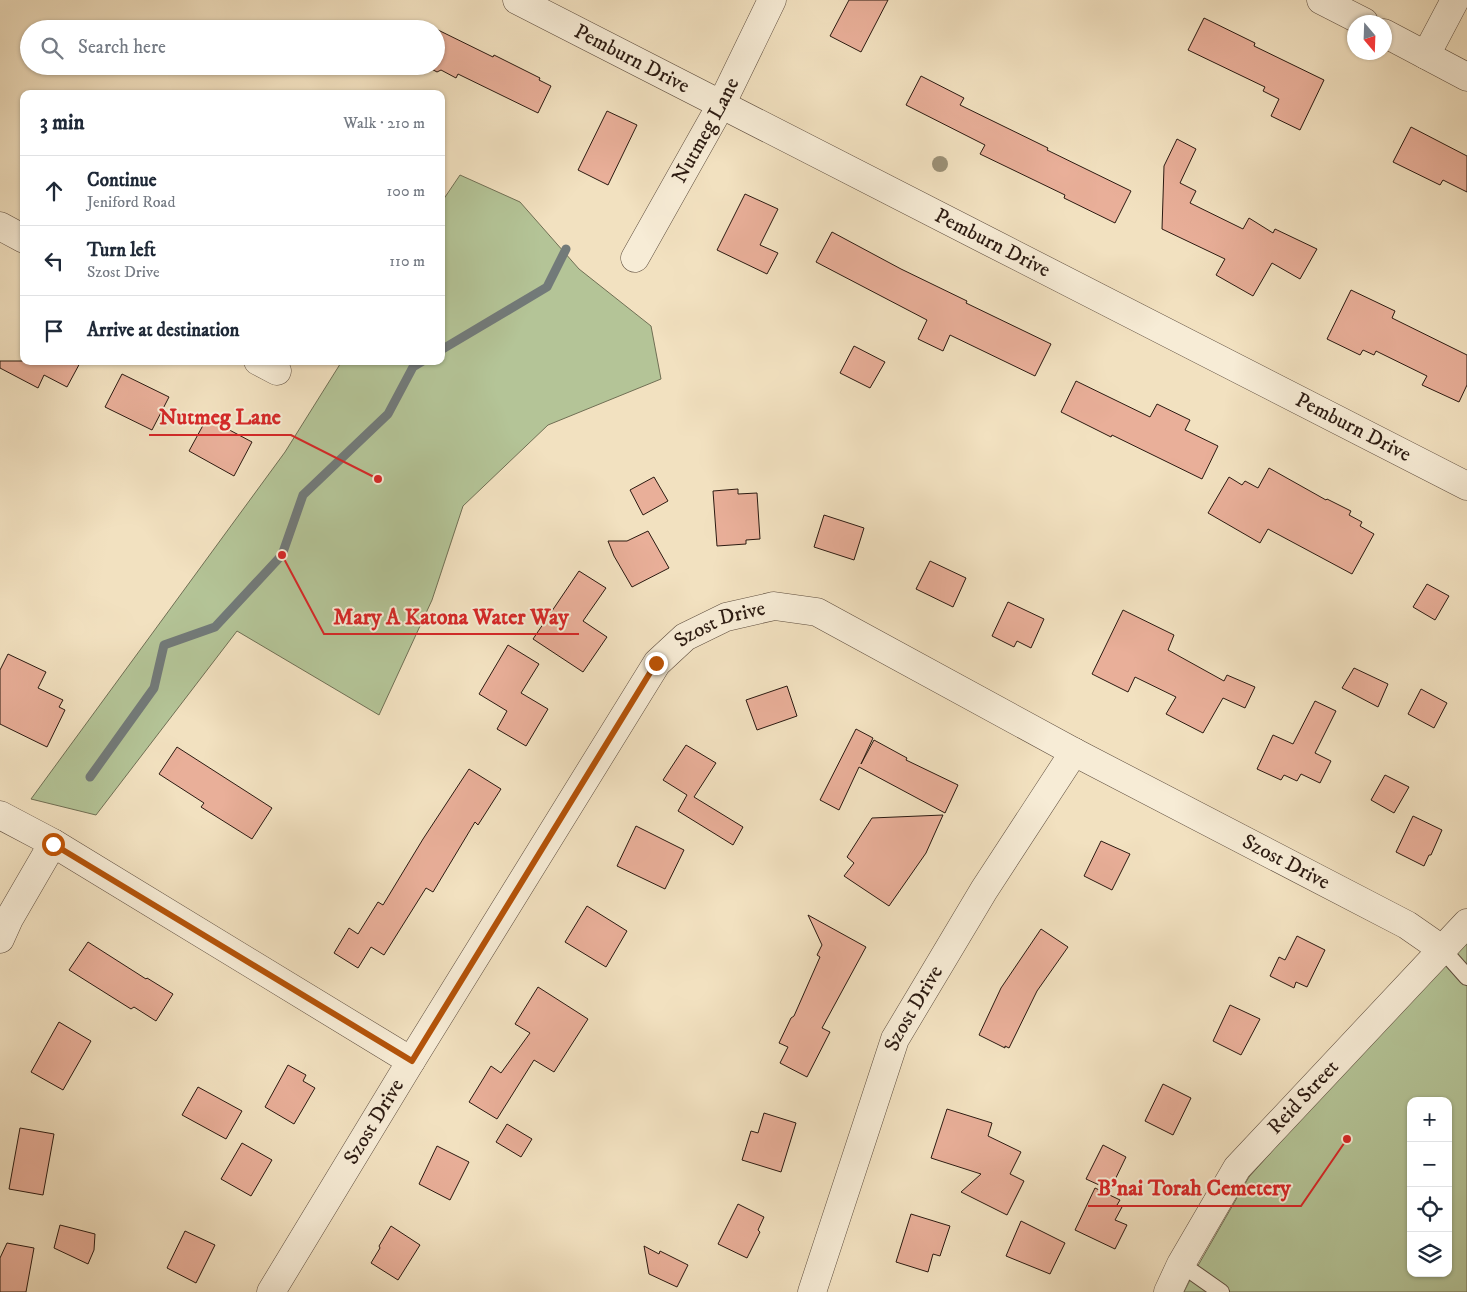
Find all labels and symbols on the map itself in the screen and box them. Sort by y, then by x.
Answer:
north arrow [1347,15,1392,60]
street label: Pemburn Drive [570,19,694,100]
street label: Nutmeg Lane [667,73,745,188]
street label: Pemburn Drive [930,203,1055,284]
street label: Pemburn Drive [1291,387,1416,468]
callout: Nutmeg Lane [149,398,291,435]
text: Nutmeg Lane [159,404,281,431]
street label: Szost Drive [669,595,768,653]
callout: Mary A Katona Water Way [324,597,579,634]
text: Mary A Katona Water Way [333,604,569,631]
route end [645,652,668,675]
street label: Szost Drive [1238,829,1335,896]
route start [42,833,65,856]
street label: Szost Drive [879,960,949,1054]
street label: Reid Street [1262,1054,1345,1140]
street label: Szost Drive [338,1074,410,1169]
callout: B'nai Torah Cemetery [1088,1169,1301,1206]
text: B'nai Torah Cemetery [1097,1175,1291,1202]

